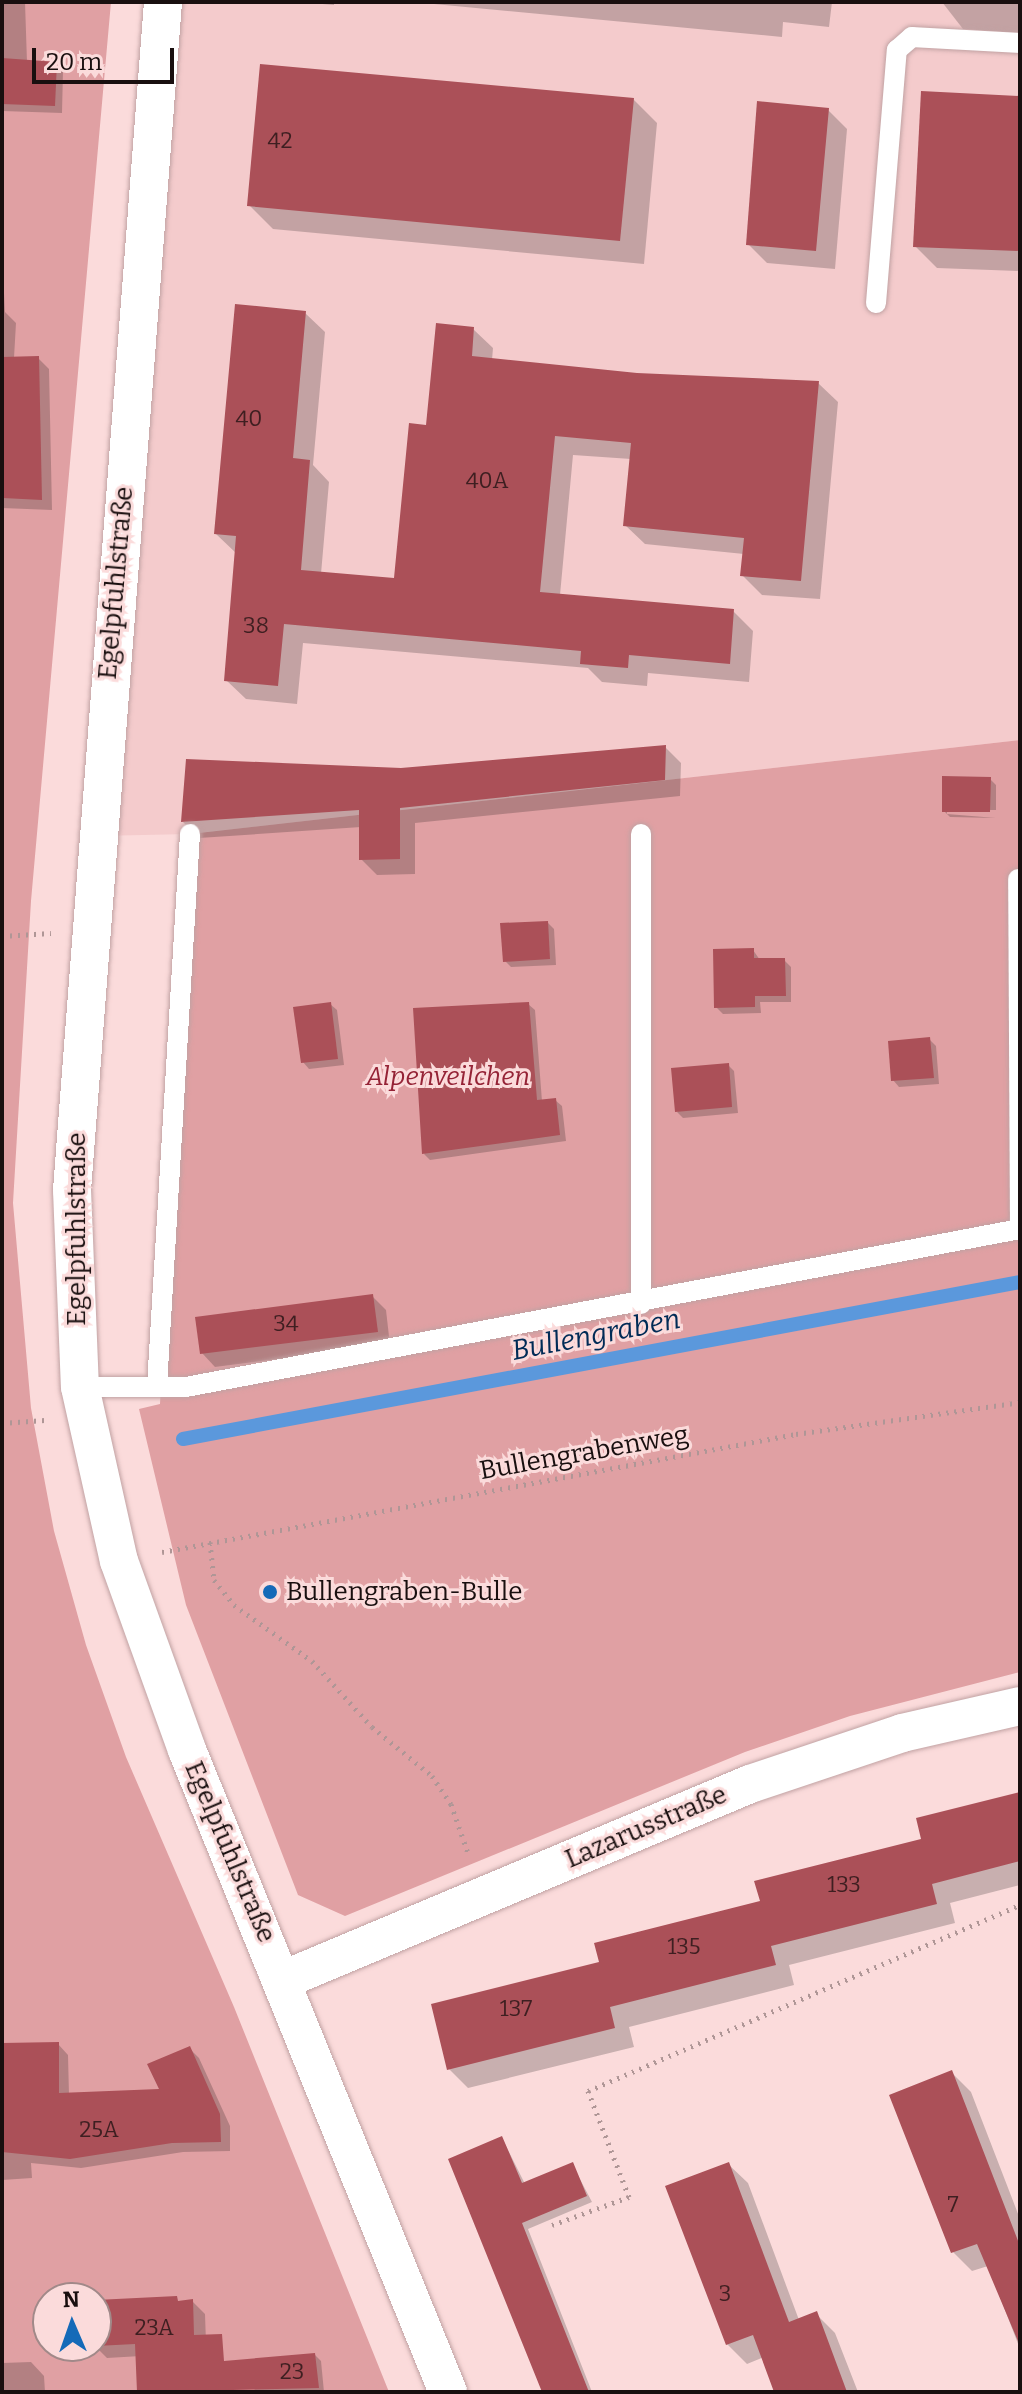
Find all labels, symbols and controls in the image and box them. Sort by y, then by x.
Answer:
scale bar [36,32,178,82]
text: 20 m [46,48,102,76]
house number: 42 [268,128,292,154]
house number: 40 [236,406,262,432]
house number: 40A [466,468,508,494]
street label: Egelpfuhlstraße [92,485,140,681]
house number: 38 [243,613,269,639]
park label: Alpenveilchen [366,1061,530,1093]
street label: Egelpfuhlstraße [61,1132,93,1326]
water label: Bullengraben [509,1302,683,1368]
house number: 34 [273,1311,299,1337]
street label: Bullengrabenweg [477,1419,691,1487]
place label: Bullengraben-Bulle [286,1576,522,1608]
marker: Bullengraben-Bulle [261,1583,279,1601]
street label: Egelpfuhlstraße [178,1757,282,1947]
street label: Lazarusstraße [561,1779,731,1875]
house number: 133 [827,1872,861,1898]
house number: 135 [667,1934,701,1960]
house number: 137 [500,1996,532,2022]
house number: 25A [79,2117,119,2143]
house number: 7 [947,2192,959,2218]
house number: 3 [719,2281,731,2307]
north arrow [32,2282,112,2362]
text: N [62,2286,80,2313]
house number: 23A [134,2315,174,2341]
house number: 23 [280,2359,304,2385]

